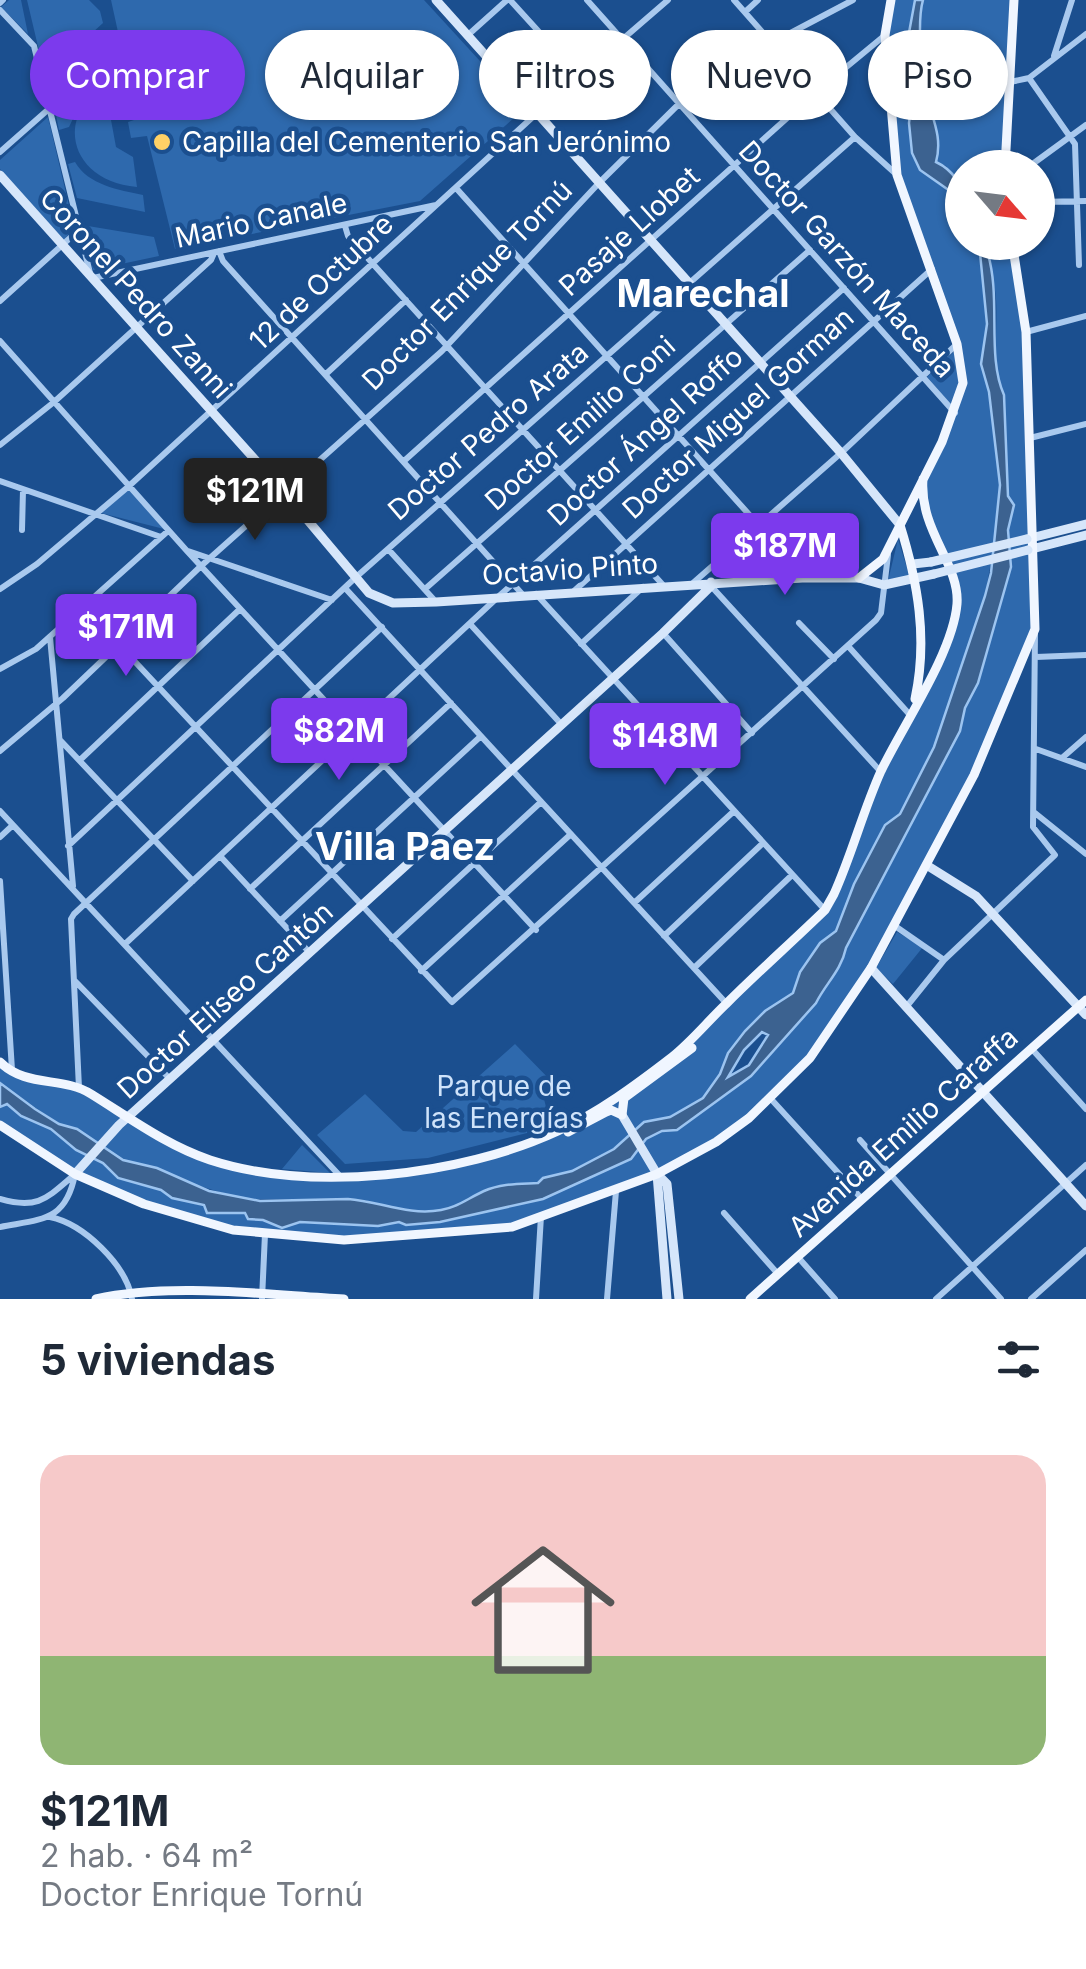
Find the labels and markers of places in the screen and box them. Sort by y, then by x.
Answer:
place label: Capilla del Cementerio San Jerónimo [182,125,671,159]
marker: Capilla del Cementerio San Jerónimo [151,131,173,153]
pin: $121M [185,458,325,543]
pin: $187M [715,513,855,598]
pin: $171M [56,594,196,679]
pin: $82M [280,698,398,783]
pin: $148M [595,703,735,788]

